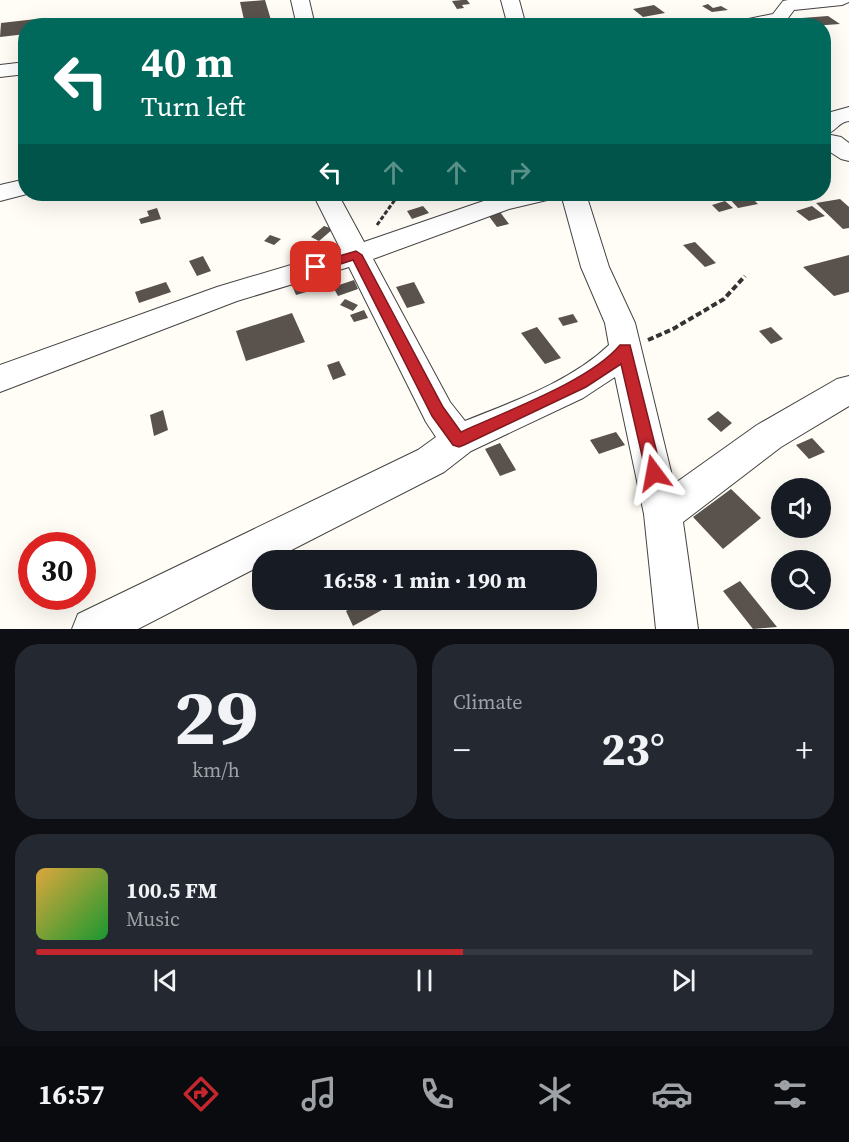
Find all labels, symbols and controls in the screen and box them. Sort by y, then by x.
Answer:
text: 40 m [141,33,234,91]
icon: left [42,42,120,120]
text: Turn left [141,88,245,125]
icon: left [314,156,347,189]
icon: ahead [377,156,410,189]
icon: ahead [440,156,473,189]
icon: right [503,156,536,189]
pin [290,241,341,292]
icon: arrive [299,250,332,283]
position arrow [622,441,686,505]
map controls [771,478,831,610]
button: sound [771,478,831,538]
speed limit sign: 30 [18,532,96,610]
button: search [771,550,831,610]
text: 16:58 · 1 min · 190 m [323,565,526,595]
text: 29 [174,663,258,770]
text: Climate [453,688,522,716]
text: 23° [601,718,665,780]
text: − [453,727,471,772]
text: + [795,727,813,772]
text: km/h [192,756,240,784]
text: 100.5 FM [126,875,217,905]
text: Music [126,905,180,933]
icon: previous [149,964,182,997]
icon: pause [408,964,441,997]
icon: next [667,964,700,997]
icon: directions [180,1073,222,1115]
icon: music [298,1073,340,1115]
icon: phone [416,1073,458,1115]
icon: climate [534,1073,576,1115]
icon: car [651,1073,693,1115]
icon: filters [769,1073,811,1115]
text: 16:57 [38,1076,105,1113]

